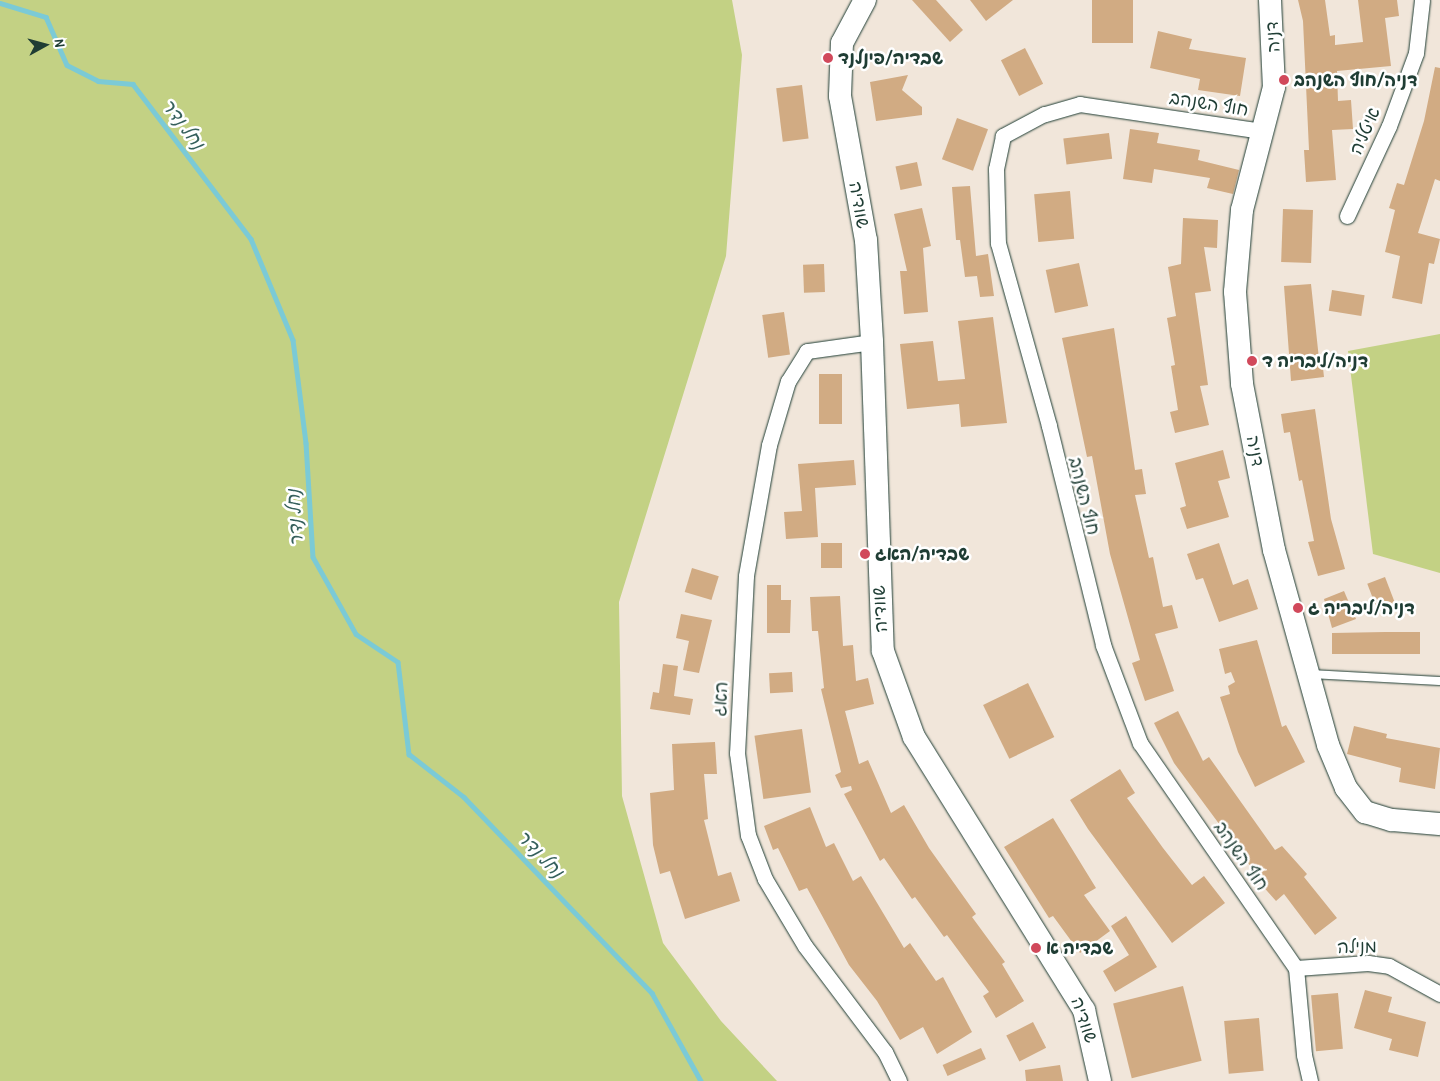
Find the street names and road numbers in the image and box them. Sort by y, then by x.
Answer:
street label: דניה [1261,21,1285,53]
street label: חוף השנהב [1168,87,1250,121]
street label: איטליה [1345,104,1385,158]
street label: שוודיה [844,180,874,230]
street label: דניה [1241,434,1269,468]
street label: חוף השנהב [1064,455,1104,537]
street label: שוודיה [868,585,892,633]
street label: האג [709,681,733,717]
street label: חוף השנהב [1209,817,1273,895]
street label: מנילה [1337,936,1377,958]
street label: שוודיה [1066,994,1102,1046]

